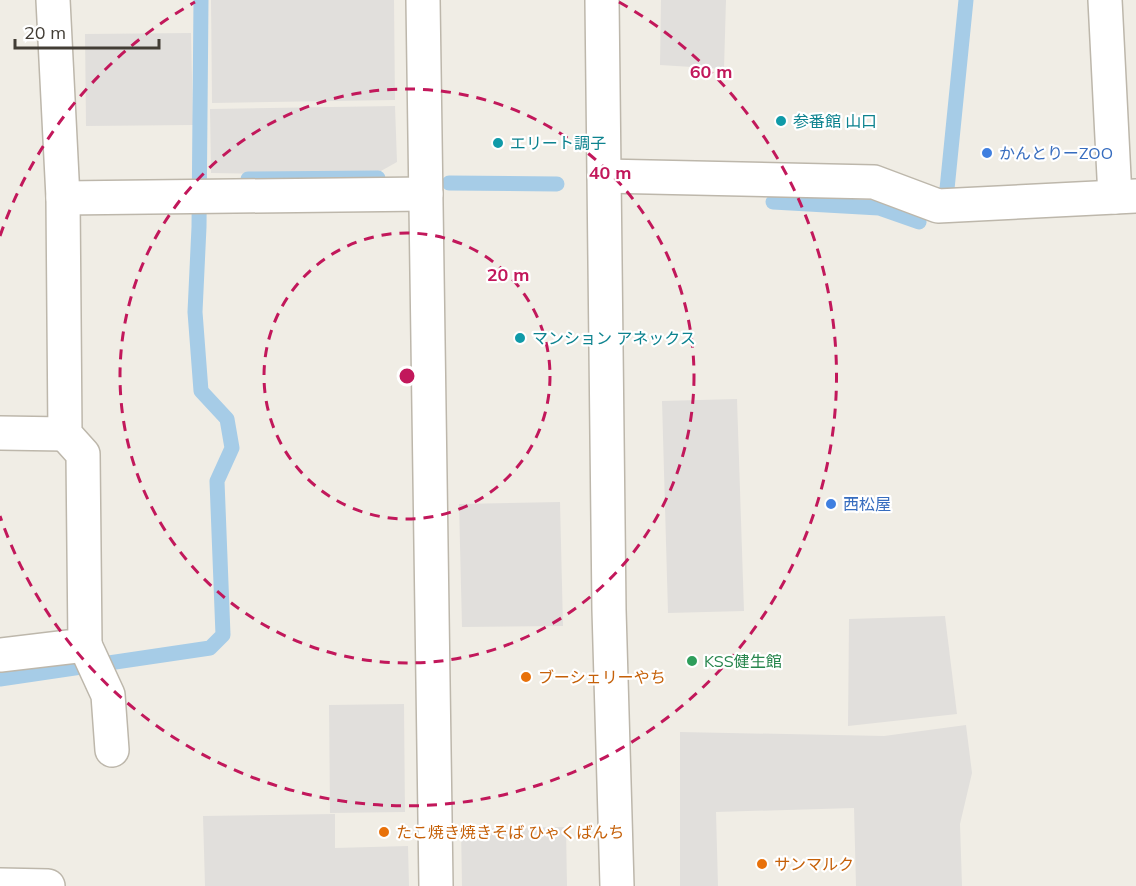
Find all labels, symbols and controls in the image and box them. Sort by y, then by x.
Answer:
scale bar [15,12,159,50]
text: 20 m [24,21,66,44]
text: 60 m [690,60,732,83]
place label: 参番館 山口 [793,111,877,131]
marker: 参番館 山口 [774,114,788,128]
place label: エリート調子 [510,133,606,153]
marker: エリート調子 [491,136,505,150]
place label: かんとりーZOO [999,143,1113,163]
marker: かんとりーZOO [980,146,994,160]
text: 40 m [589,161,631,184]
text: 20 m [487,263,529,286]
place label: マンション アネックス [532,328,696,348]
marker: マンション アネックス [513,331,527,345]
centre of rings [397,366,417,386]
place label: 西松屋 [843,494,891,514]
marker: 西松屋 [824,497,838,511]
place label: KSS健生館 [704,651,782,671]
marker: KSS健生館 [685,654,699,668]
place label: ブーシェリーやち [538,667,666,687]
marker: ブーシェリーやち [519,670,533,684]
place label: たこ焼き焼きそば ひゃくばんち [396,822,624,842]
marker: たこ焼き焼きそば ひゃくばんち [377,825,391,839]
place label: サンマルク [774,854,854,874]
marker: サンマルク [755,857,769,871]

